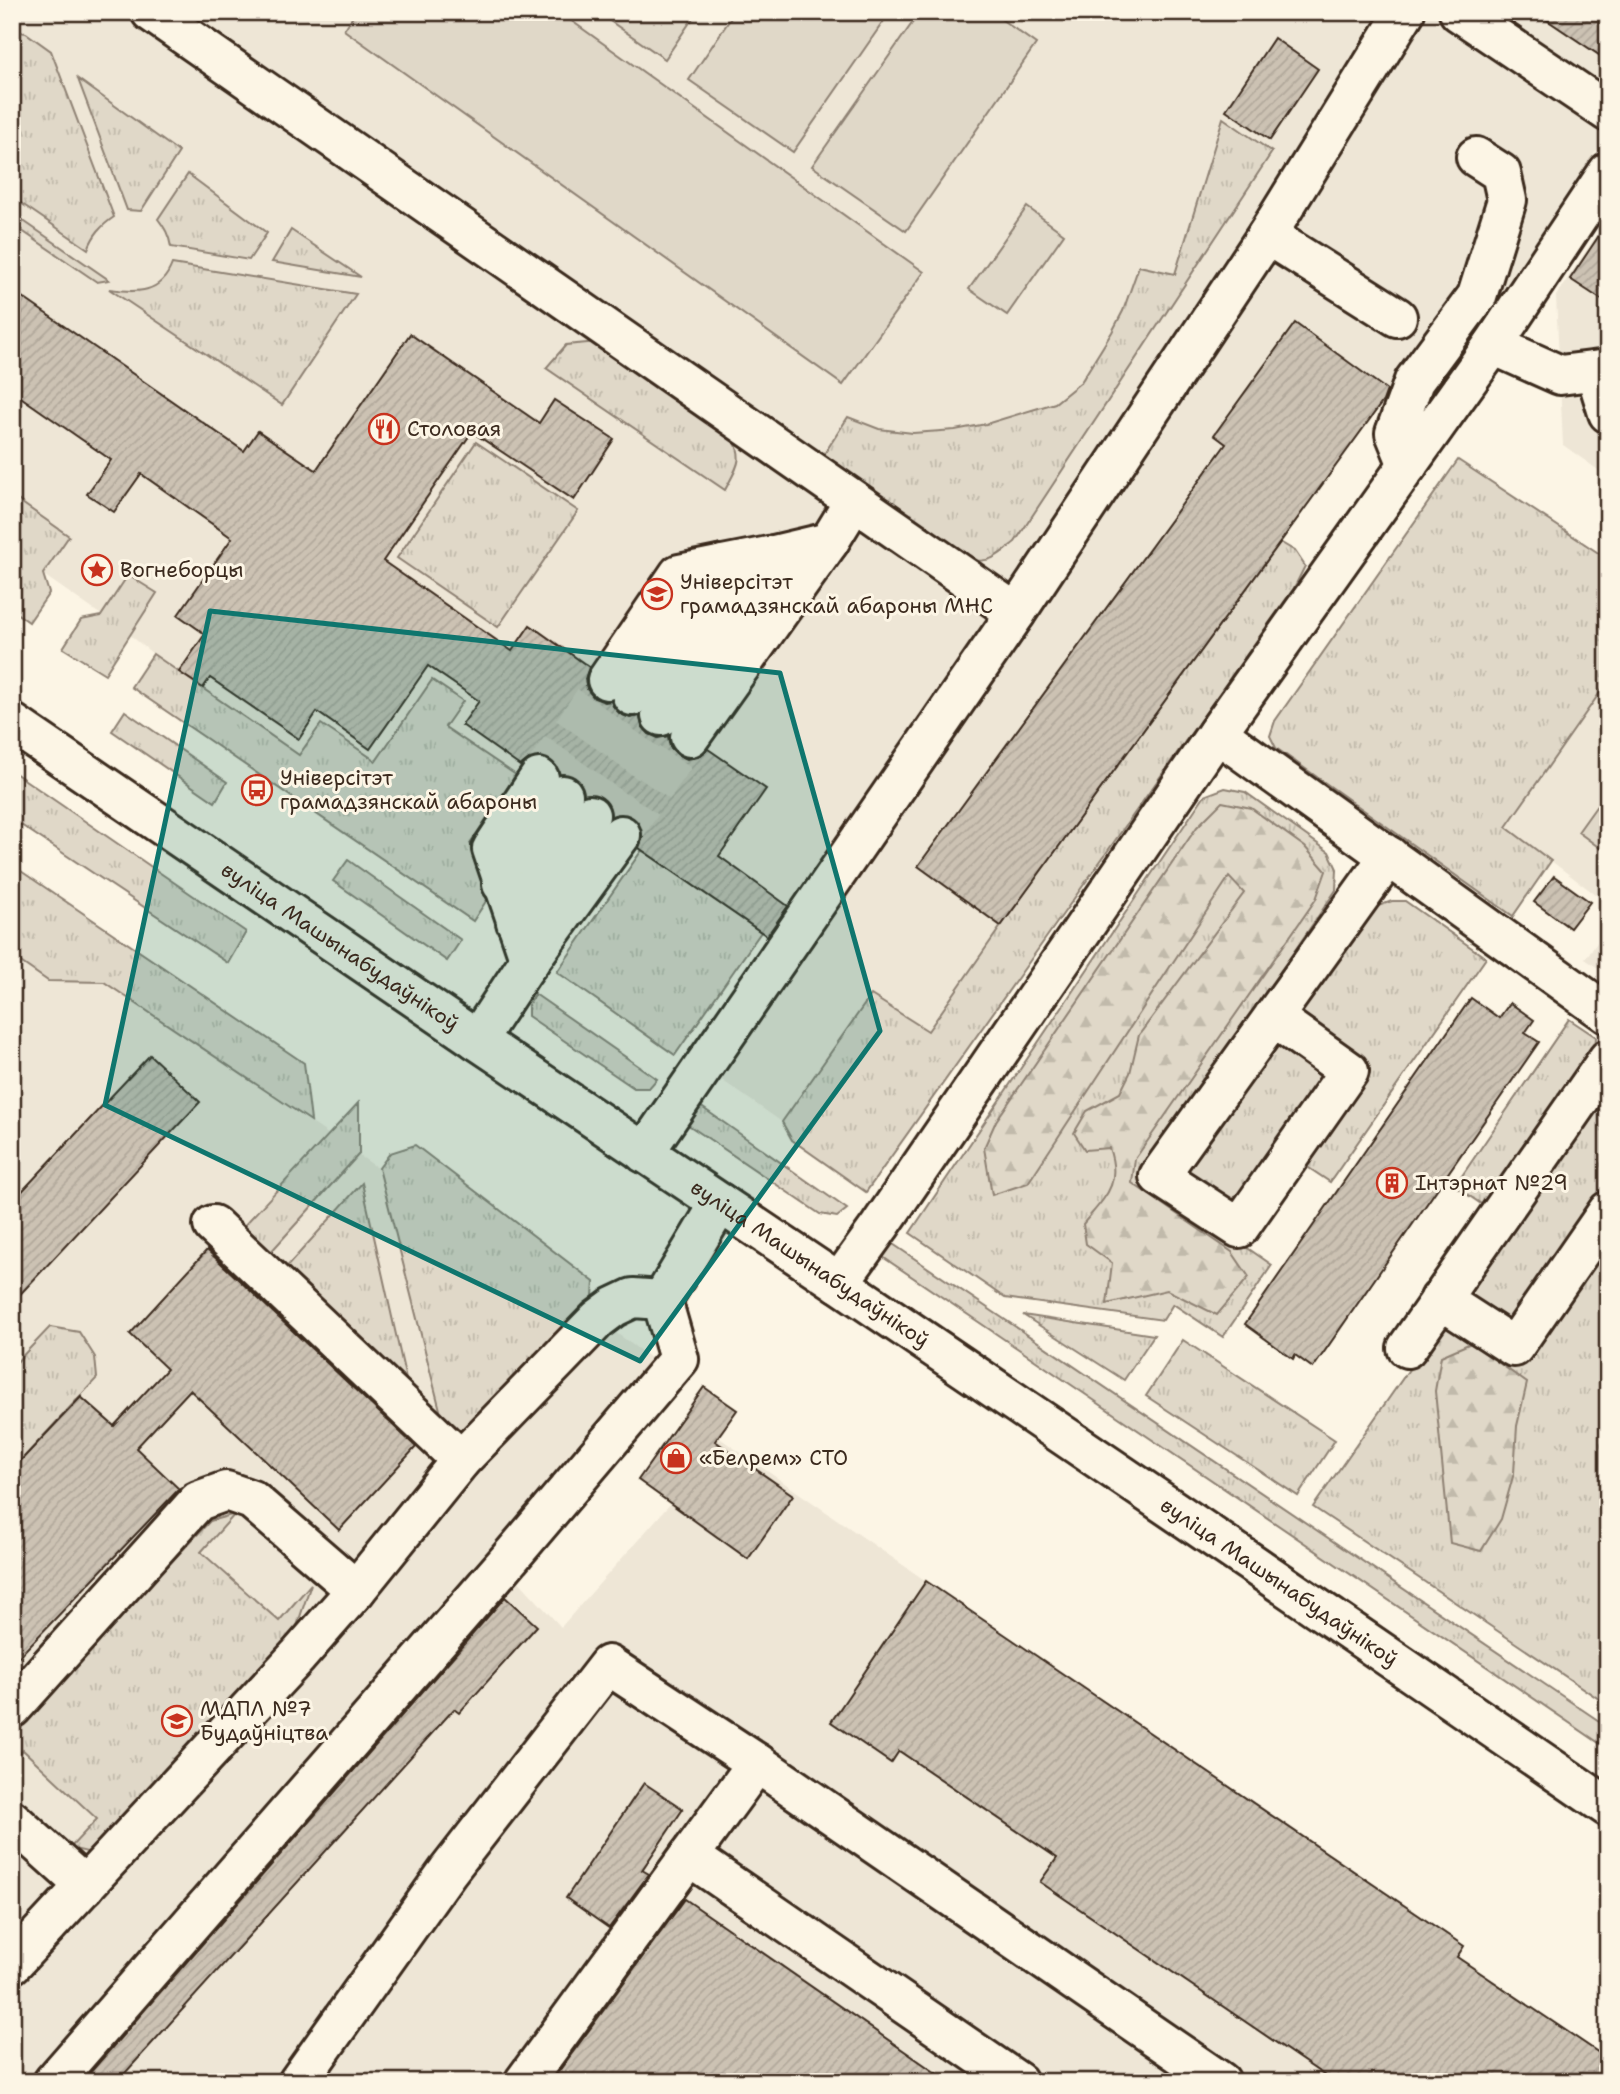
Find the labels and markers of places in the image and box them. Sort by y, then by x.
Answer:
restaurant icon: Столовая [367,412,401,446]
place label: Столовая [407,415,501,443]
place icon: Вогнеборцы [80,553,114,587]
place label: Вогнеборцы [120,556,243,584]
place label: Універсітэт грамадзянскай абароны МНС [680,568,993,620]
school or university icon: Універсітэт грамадзянскай абароны МНС [640,577,674,611]
place label: Універсітэт грамадзянскай абароны [280,764,537,816]
bus stop icon: Універсітэт грамадзянскай абароны [240,773,274,807]
building icon: Інтэрнат №29 [1375,1166,1409,1200]
place label: Інтэрнат №29 [1415,1169,1568,1197]
shop icon: «Белрем» СТО [659,1441,693,1475]
place label: «Белрем» СТО [699,1444,848,1472]
place label: МДПЛ №7 Будаўніцтва [200,1695,328,1747]
school or university icon: МДПЛ №7 Будаўніцтва [160,1704,194,1738]

